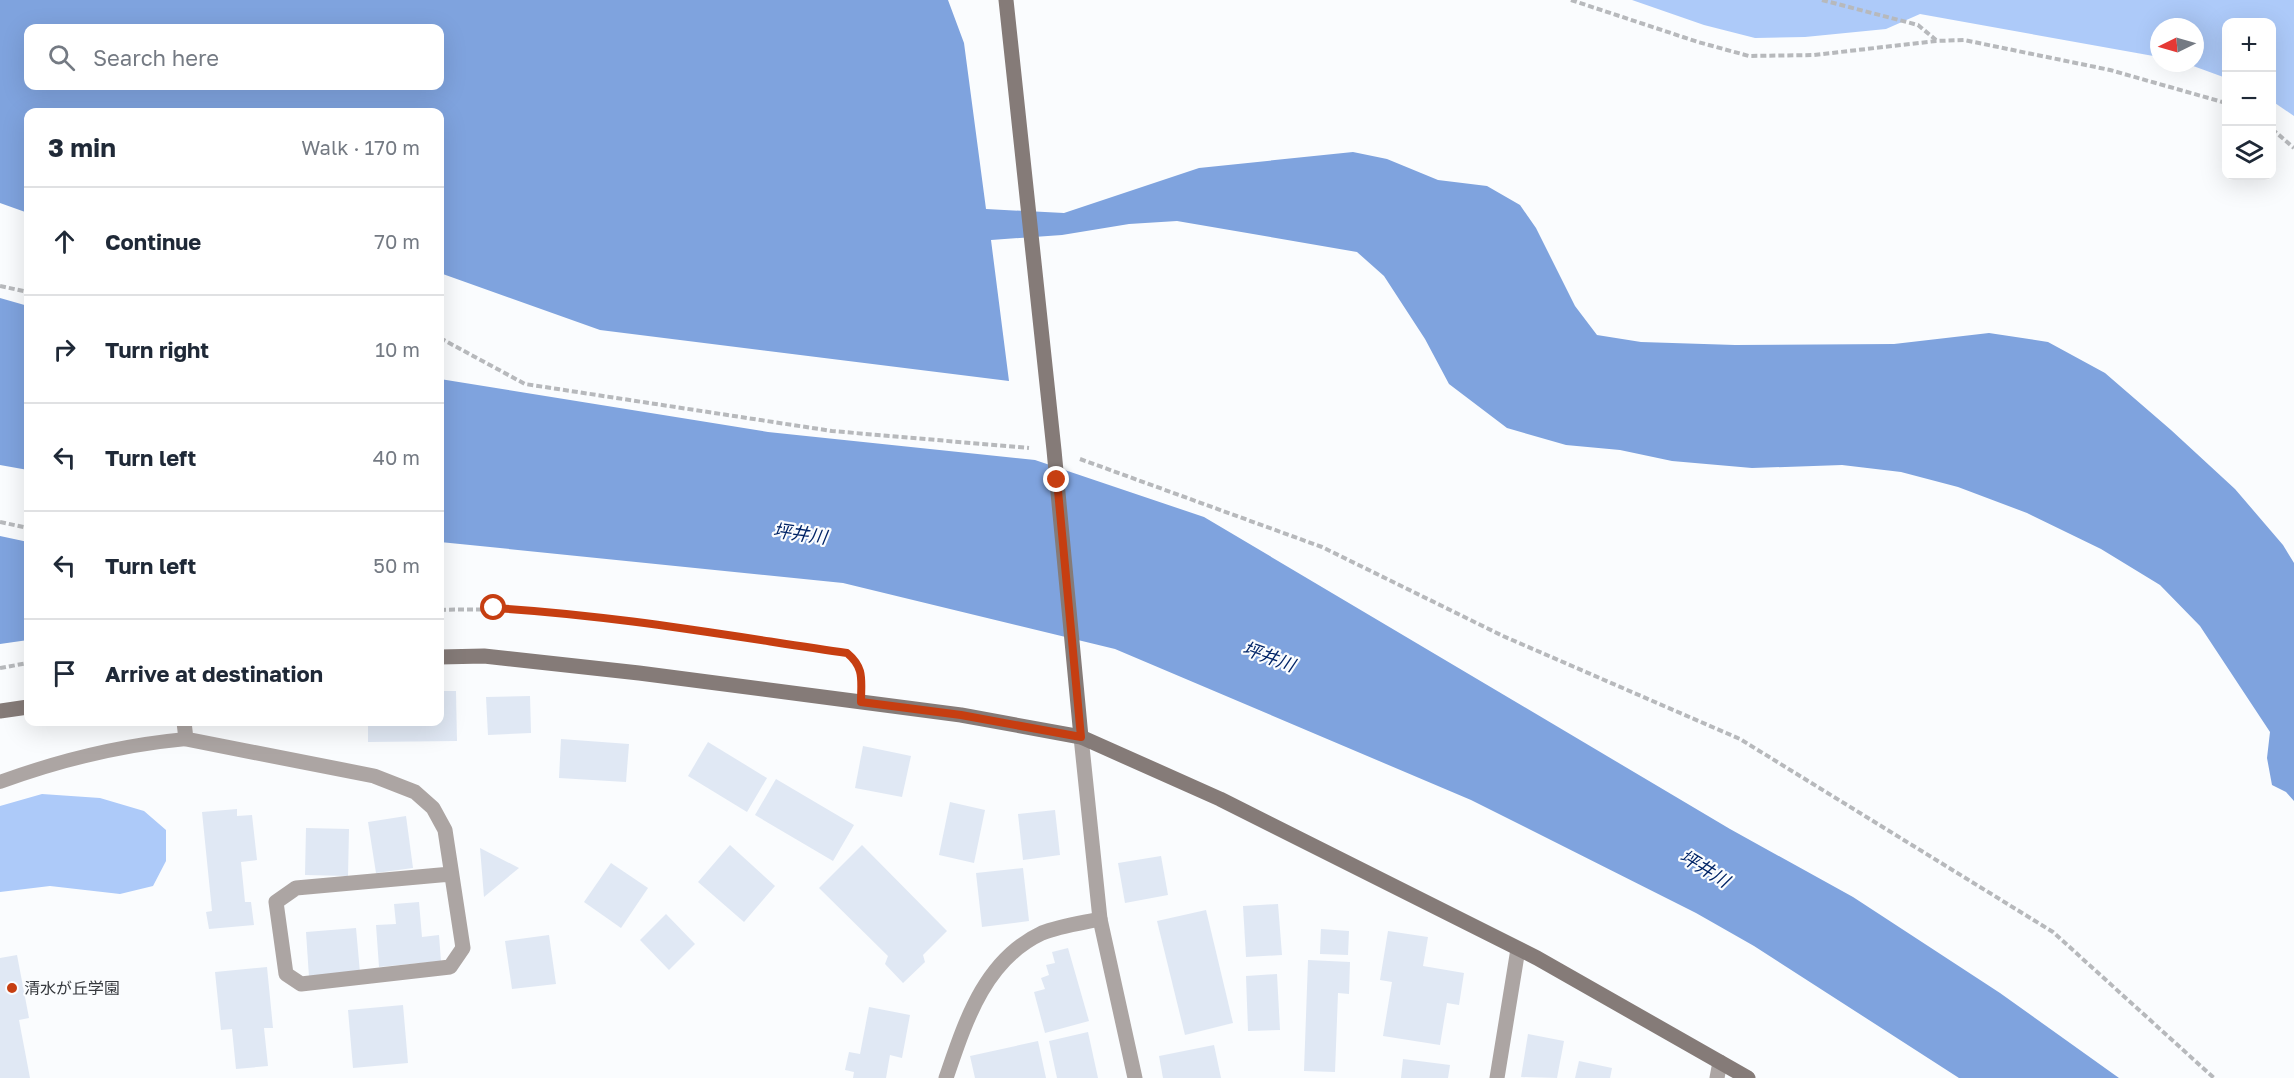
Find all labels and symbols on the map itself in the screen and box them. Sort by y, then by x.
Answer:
north arrow [2150,18,2204,72]
route end [1043,466,1069,492]
water label: 坪井川 [772,518,830,548]
route start [480,594,506,620]
water label: 坪井川 [1240,636,1300,676]
water label: 坪井川 [1676,845,1736,892]
place label: 清水が丘学園 [24,978,120,998]
marker: 清水が丘学園 [5,981,19,995]

